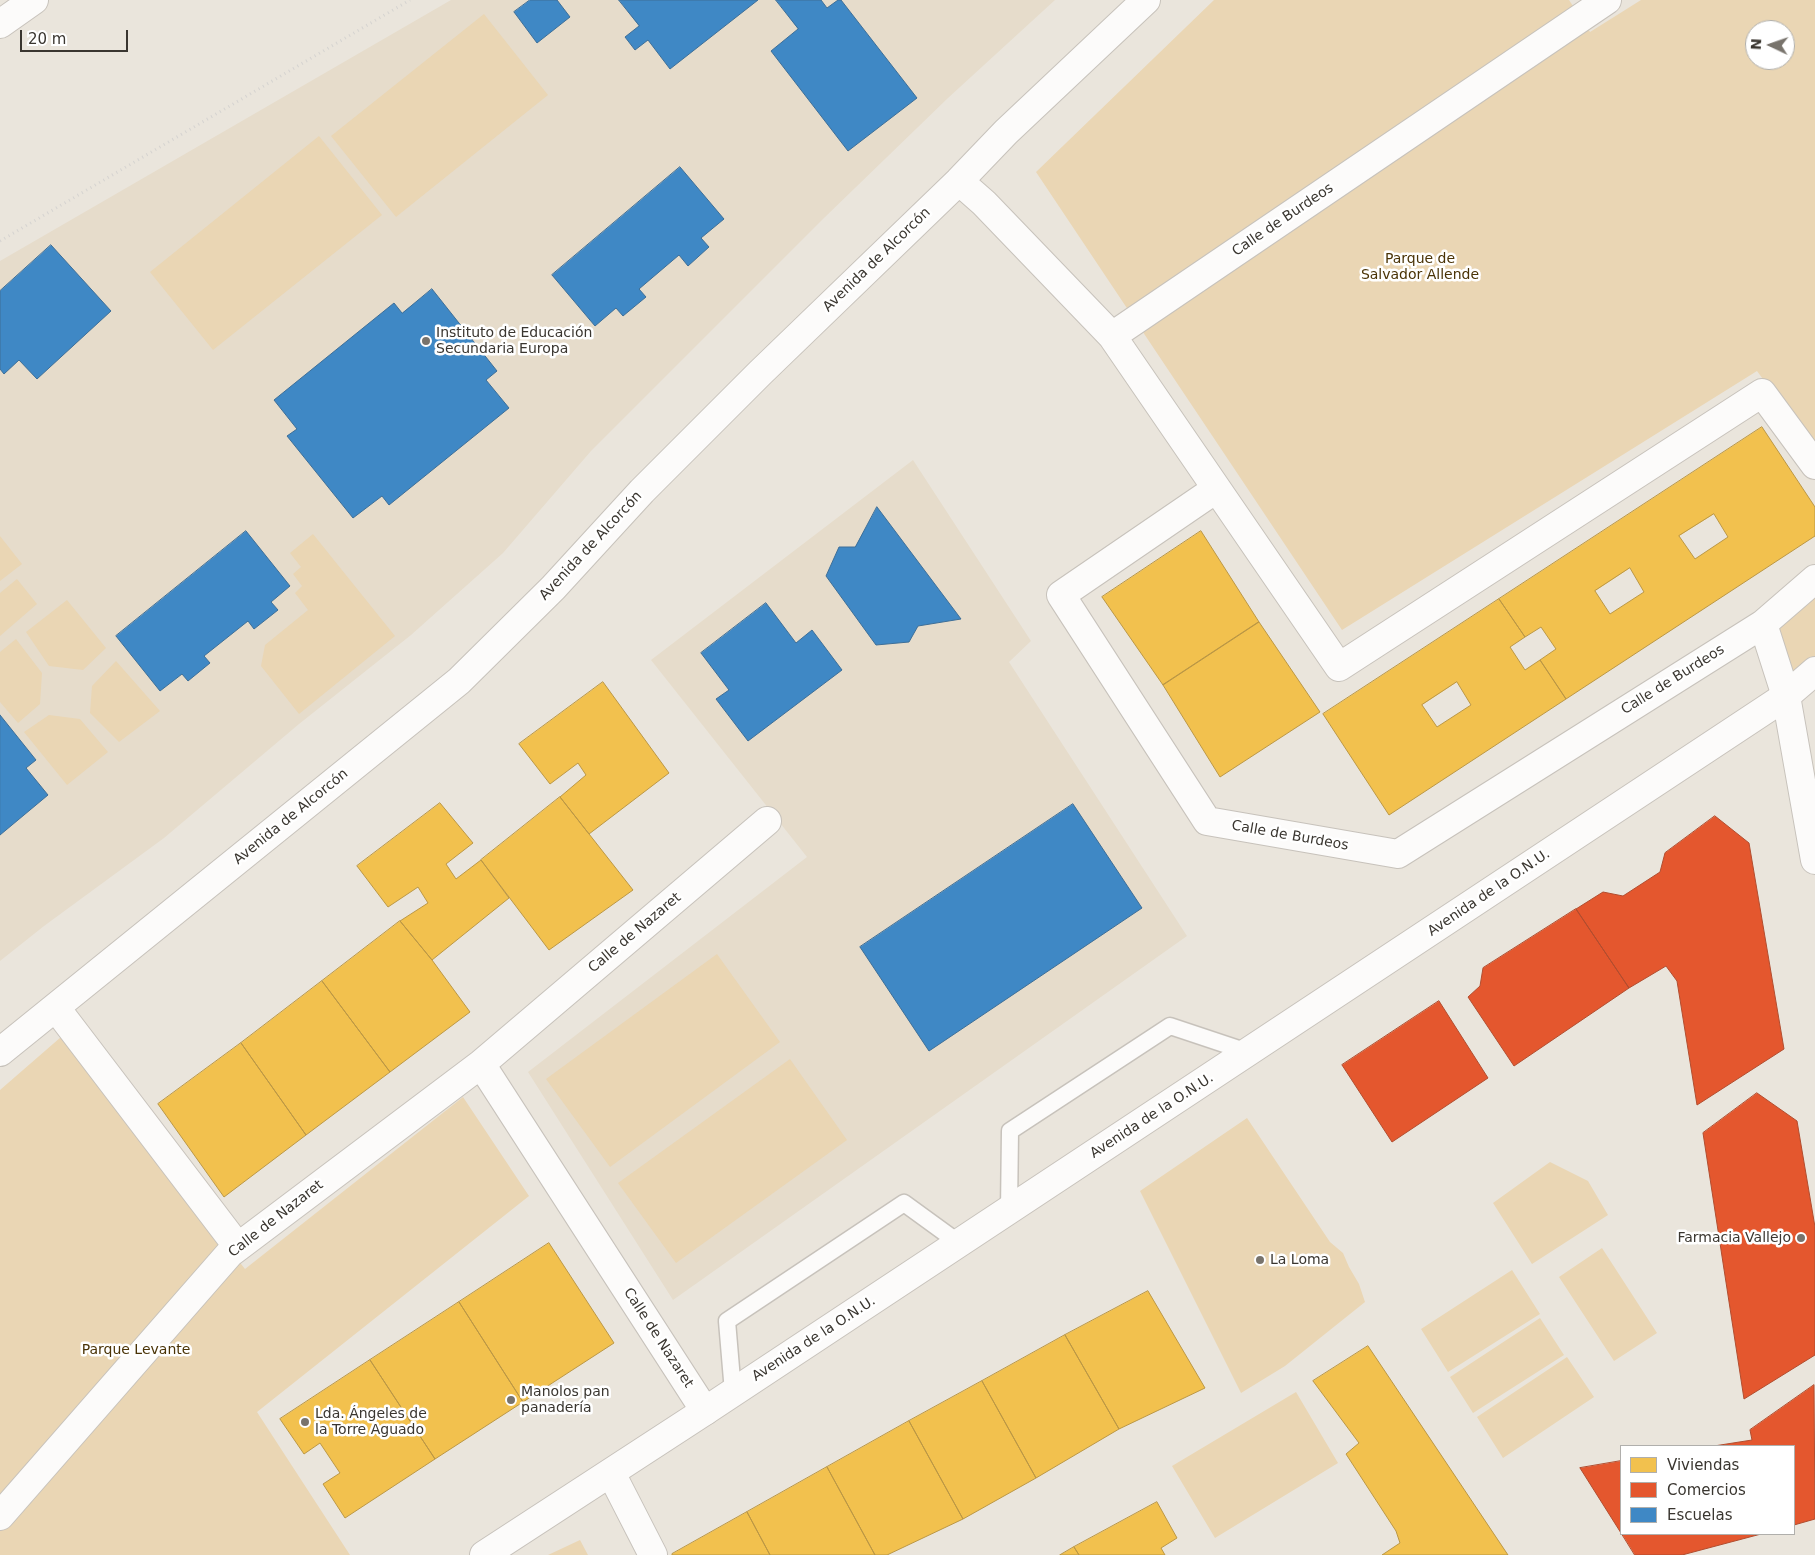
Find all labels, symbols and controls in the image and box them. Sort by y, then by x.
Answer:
scale bar [22,20,130,52]
north arrow [1745,20,1795,70]
text: 20 m [28,30,66,48]
text: N [1748,38,1764,51]
street label: Calle de Burdeos [1229,180,1337,260]
street label: Avenida de Alcorcón [820,204,934,316]
park label: Parque de Salvador Allende [1361,251,1479,284]
place label: Instituto de Educación Secundaria Europa [436,325,592,358]
marker: Instituto de Educación Secundaria Europa [420,335,432,347]
street label: Avenida de Alcorcón [536,488,646,604]
street label: Calle de Burdeos [1618,641,1728,719]
street label: Avenida de Alcorcón [230,766,352,868]
street label: Calle de Burdeos [1230,817,1350,855]
street label: Avenida de la O.N.U. [1425,846,1553,940]
street label: Calle de Nazaret [585,889,685,977]
street label: Avenida de la O.N.U. [1087,1070,1217,1162]
street label: Calle de Nazaret [225,1177,327,1261]
place label: Farmacia Vallejo [1677,1230,1791,1246]
marker: Farmacia Vallejo [1795,1232,1807,1244]
place label: La Loma [1270,1252,1329,1268]
marker: La Loma [1254,1254,1266,1266]
street label: Calle de Nazaret [619,1285,697,1391]
street label: Avenida de la O.N.U. [749,1293,879,1385]
park label: Parque Levante [82,1342,190,1358]
place label: Manolos pan panadería [521,1384,610,1416]
marker: Manolos pan panadería [505,1394,517,1406]
place label: Lda. Ángeles de la Torre Aguado [315,1406,427,1438]
marker: Lda. Ángeles de la Torre Aguado [299,1416,311,1428]
legend [1620,1445,1795,1535]
text: Viviendas [1667,1456,1739,1474]
text: Comercios [1667,1481,1746,1499]
text: Escuelas [1667,1506,1732,1524]

